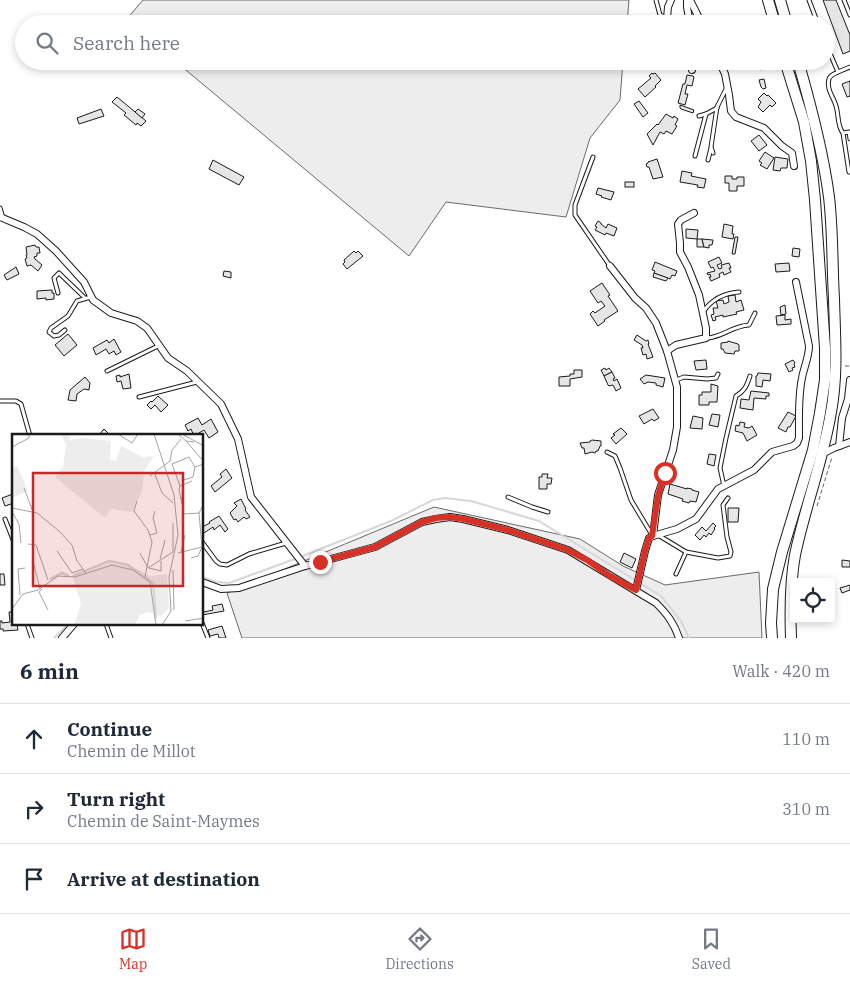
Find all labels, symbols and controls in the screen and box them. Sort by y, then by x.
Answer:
search box [15,15,835,70]
icon: search [33,29,61,57]
text: Search here [73,31,180,55]
inset map [12,434,204,626]
route start [654,462,677,485]
route end [309,551,332,574]
map controls [790,578,835,623]
button: locate [790,578,835,623]
text: 6 min [20,657,79,685]
text: Walk · 420 m [732,661,830,681]
text: Continue [67,717,152,741]
icon: ahead [20,725,48,753]
text: 110 m [782,729,830,749]
text: Chemin de Millot [67,741,195,761]
text: Turn right [67,787,165,811]
icon: right [20,795,48,823]
text: 310 m [782,799,830,819]
text: Chemin de Saint-Maymes [67,811,260,831]
icon: arrive [20,865,48,893]
text: Arrive at destination [67,867,260,891]
tab: Map [119,925,147,973]
tab: Directions [385,925,454,973]
tab: Saved [692,925,731,973]

